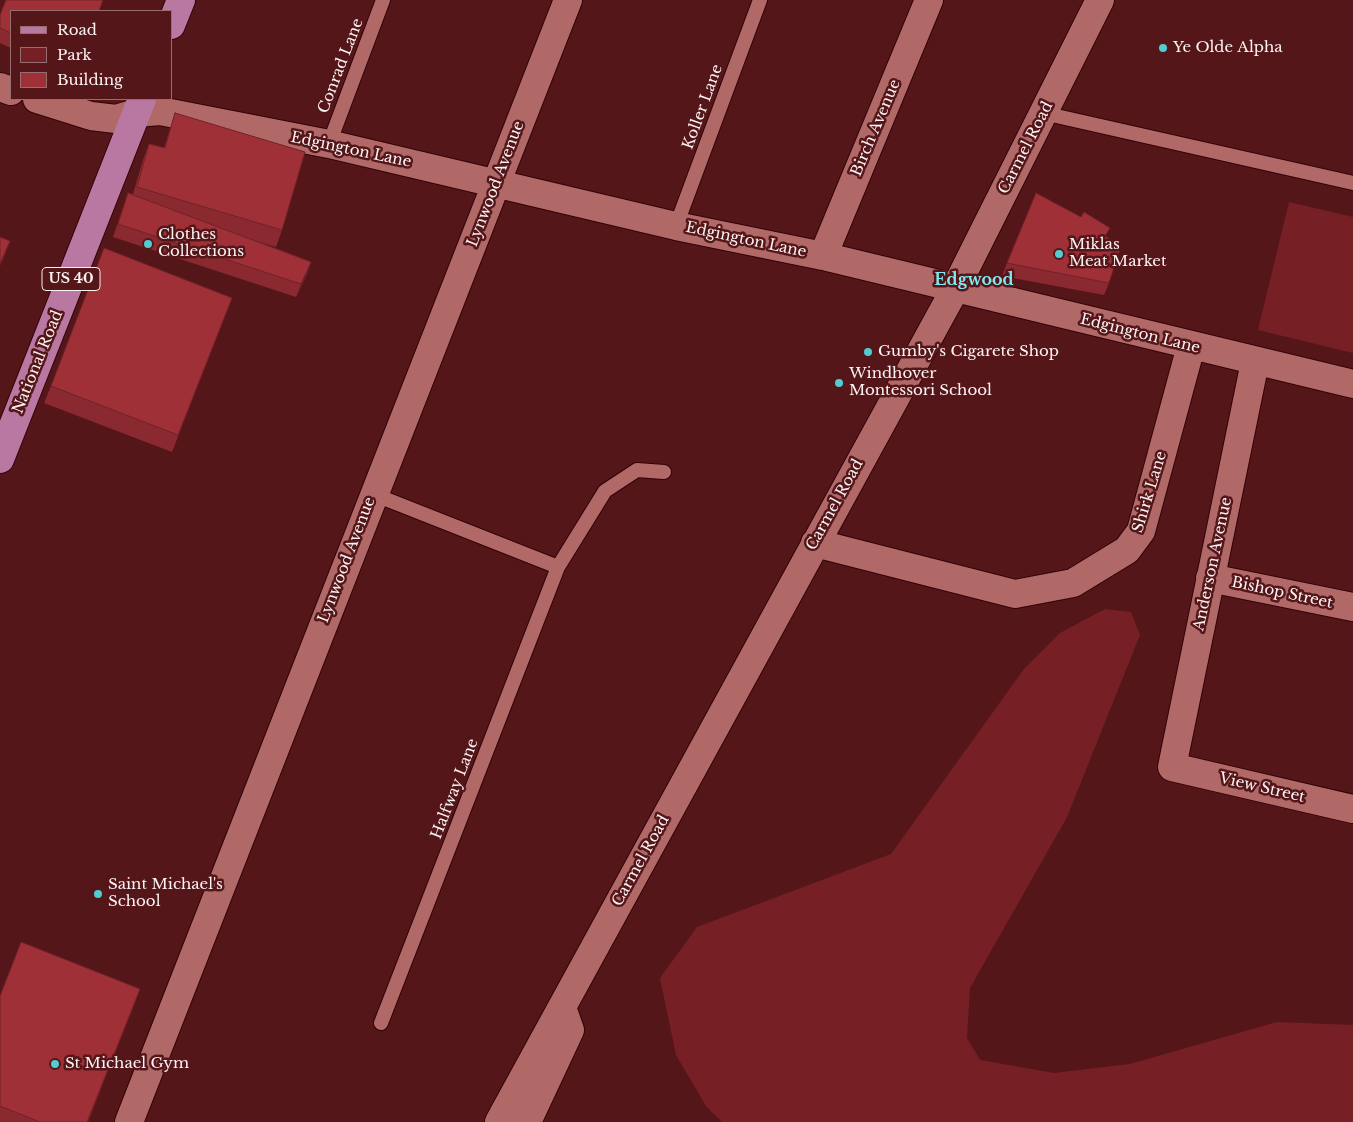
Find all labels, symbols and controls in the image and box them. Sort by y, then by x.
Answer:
legend [10,10,172,100]
street label: Conrad Lane [315,16,367,116]
text: Road [57,20,97,39]
place label: Ye Olde Alpha [1173,39,1283,57]
marker: Ye Olde Alpha [1157,42,1169,54]
text: Park [57,45,92,64]
street label: Koller Lane [679,62,727,152]
text: Building [57,70,123,89]
street label: Birch Avenue [848,77,904,179]
street label: Carmel Road [995,99,1057,197]
street label: Lynwood Avenue [464,119,528,249]
street label: Edgington Lane [289,128,413,172]
street label: Edgington Lane [684,218,808,262]
place label: Clothes Collections [158,226,244,261]
place label: Miklas Meat Market [1069,236,1167,271]
marker: Clothes Collections [142,238,154,250]
marker: Miklas Meat Market [1053,248,1065,260]
road number: US 40 [42,268,100,290]
district label: Edgwood [934,270,1014,290]
street label: National Road [9,308,67,416]
street label: Edgington Lane [1078,310,1202,358]
place label: Gumby's Cigarete Shop [878,343,1059,361]
marker: Gumby's Cigarete Shop [862,346,874,358]
place label: Windhover Montessori School [849,365,992,400]
marker: Windhover Montessori School [833,377,845,389]
street label: Shirk Lane [1129,449,1171,535]
street label: Carmel Road [803,456,867,554]
street label: Lynwood Avenue [315,495,379,625]
street label: Anderson Avenue [1190,496,1236,632]
street label: Bishop Street [1230,573,1334,613]
street label: Halfway Lane [428,736,482,842]
street label: View Street [1217,769,1307,807]
street label: Carmel Road [609,812,673,910]
place label: Saint Michael's School [108,876,223,911]
marker: Saint Michael's School [92,888,104,900]
place label: St Michael Gym [65,1055,189,1073]
marker: St Michael Gym [49,1058,61,1070]

